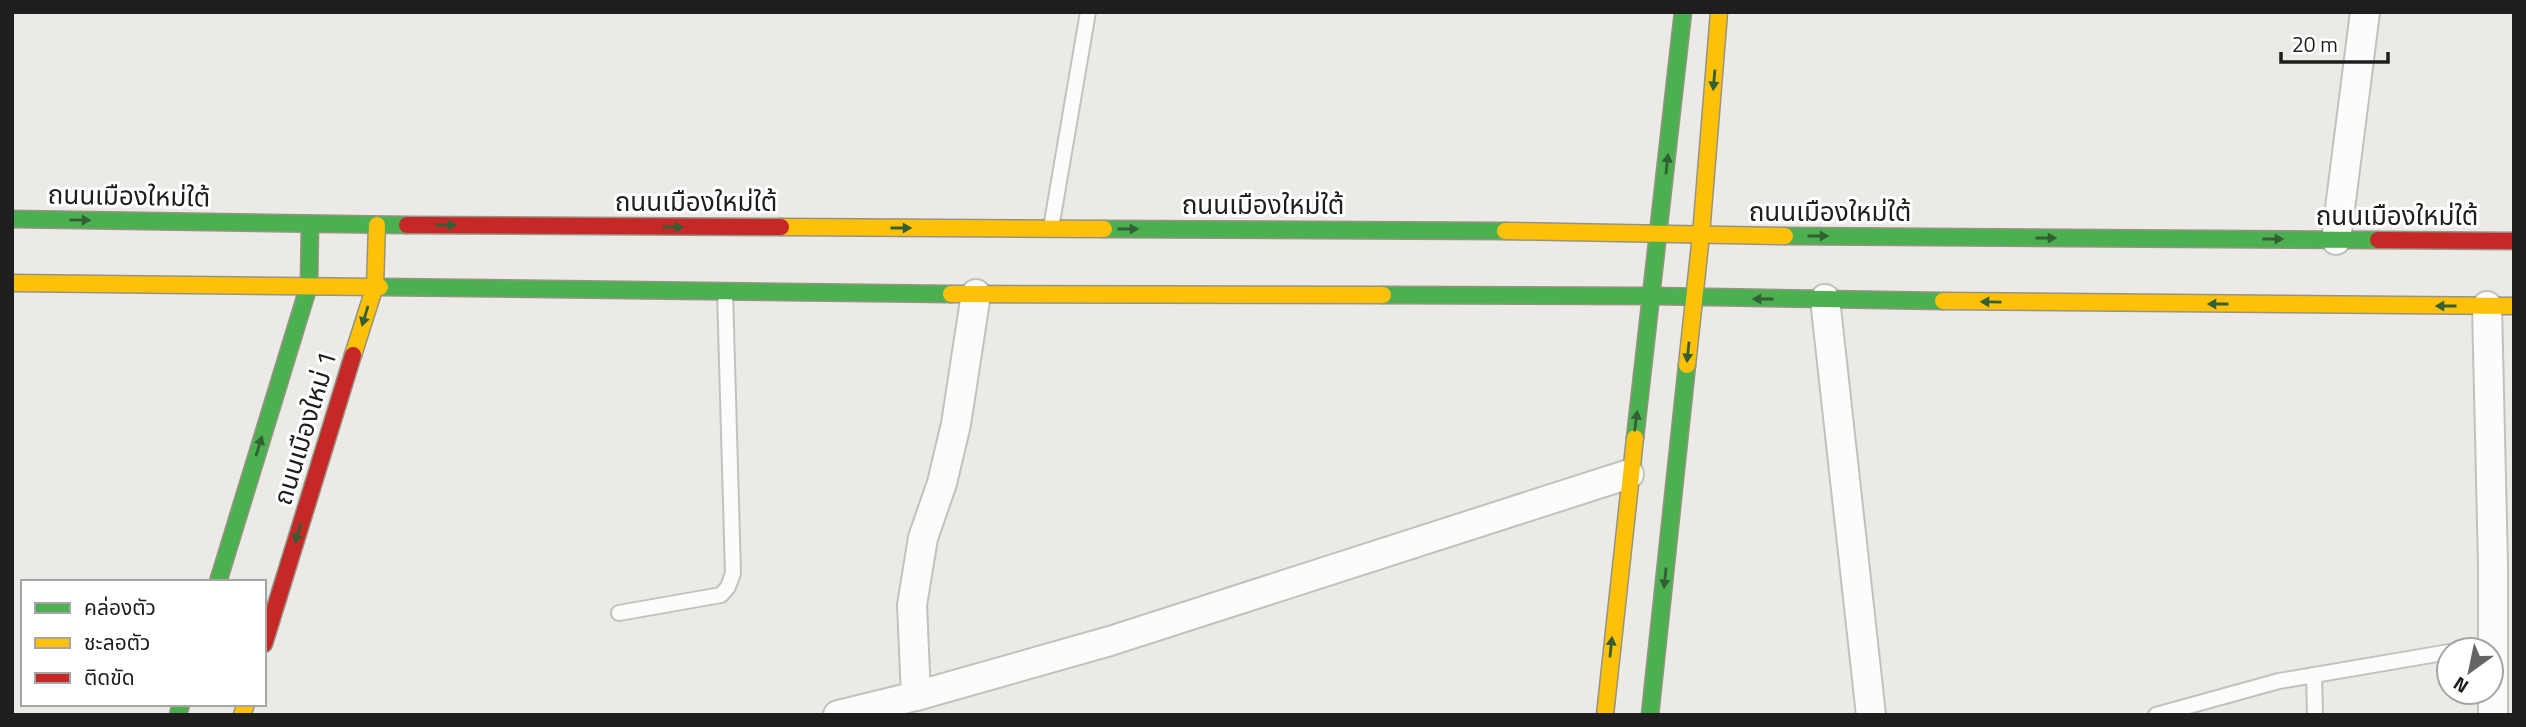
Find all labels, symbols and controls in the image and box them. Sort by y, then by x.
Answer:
scale bar [2281,21,2388,65]
text: 20 m [2292,28,2338,60]
one-way arrow [1708,69,1719,91]
one-way arrow [1661,153,1672,175]
street label: ถนนเมืองใหม่ใต้ [47,175,211,216]
street label: ถนนเมืองใหม่ใต้ [615,182,777,221]
street label: ถนนเมืองใหม่ใต้ [1182,185,1344,224]
street label: ถนนเมืองใหม่ใต้ [1749,192,1911,231]
street label: ถนนเมืองใหม่ใต้ [2316,196,2478,235]
one-way arrow [70,214,92,226]
one-way arrow [435,219,457,231]
one-way arrow [662,221,684,232]
one-way arrow [890,222,912,234]
one-way arrow [1117,223,1139,235]
one-way arrow [1808,230,1830,242]
one-way arrow [2035,232,2057,244]
one-way arrow [2263,233,2285,245]
one-way arrow [1752,293,1774,305]
one-way arrow [1979,296,2001,308]
one-way arrow [2207,298,2229,310]
one-way arrow [2434,300,2456,312]
one-way arrow [360,306,370,327]
one-way arrow [1682,341,1693,363]
street label: ถนนเมืองใหม่ 1 [263,346,346,510]
one-way arrow [1631,410,1642,432]
one-way arrow [255,435,265,456]
one-way arrow [293,523,303,544]
one-way arrow [1659,567,1670,589]
legend [21,580,266,706]
text: คล่องตัว [84,591,156,623]
text: ชะลอตัว [84,626,150,658]
one-way arrow [1606,636,1617,658]
north arrow [2435,636,2505,706]
text: ติดขัด [84,661,135,693]
text: N [2447,670,2474,701]

